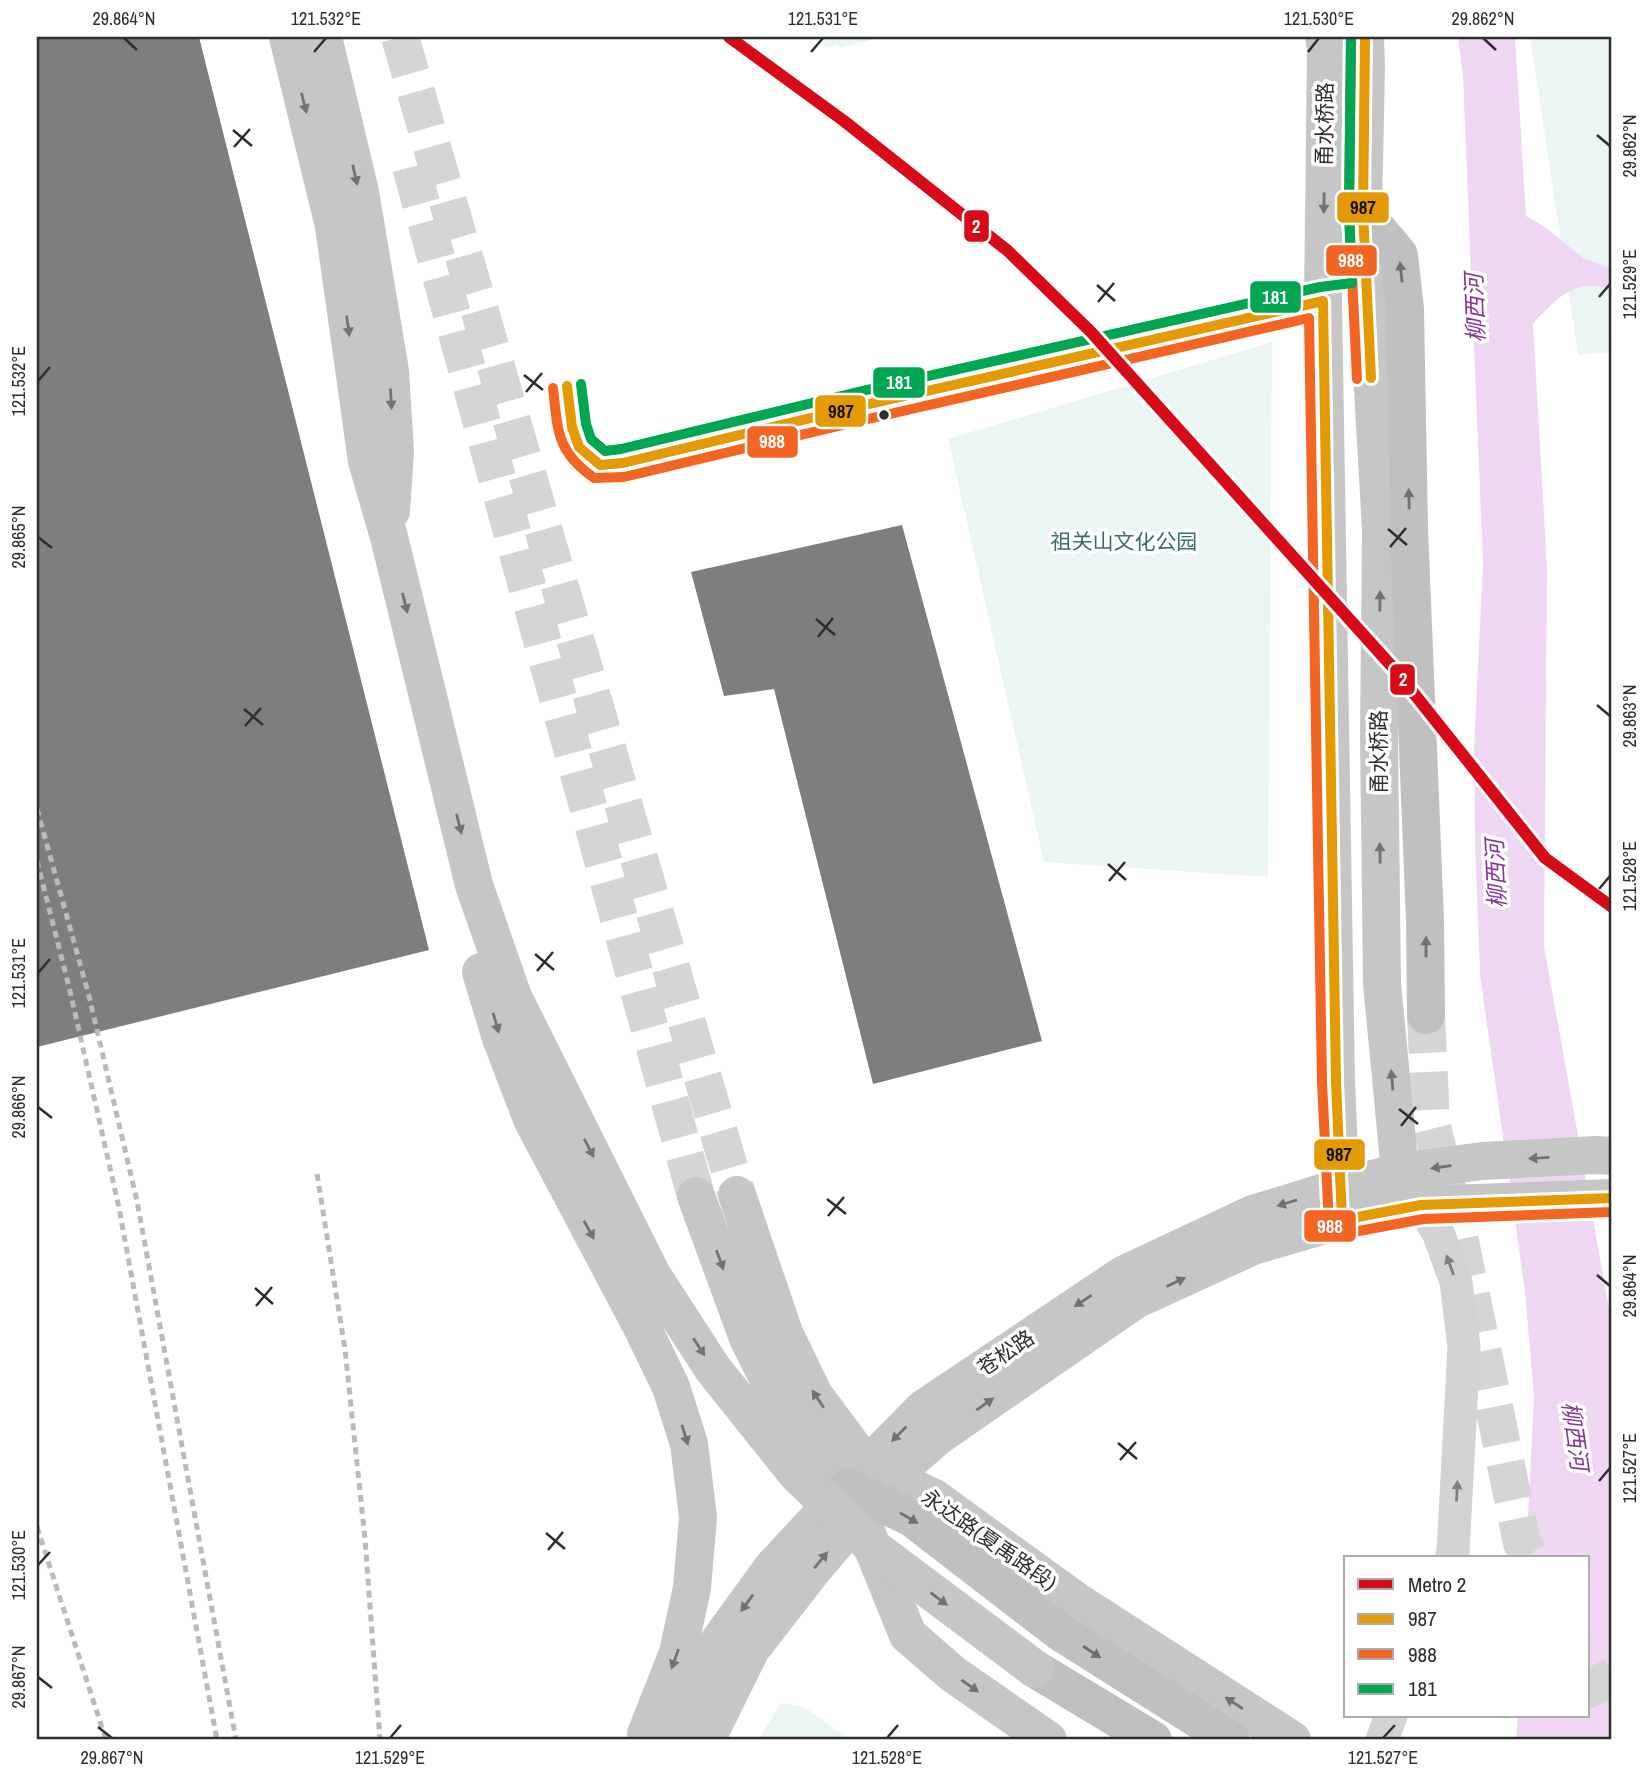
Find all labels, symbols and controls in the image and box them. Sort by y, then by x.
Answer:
text: 29.864°N [93,6,156,31]
text: 121.532°E [291,6,361,31]
text: 121.531°E [788,6,858,31]
text: 121.530°E [1284,6,1354,31]
text: 29.862°N [1452,6,1515,31]
street label: 甬水桥路 [1309,82,1340,166]
one-way arrow [299,92,310,114]
text: 29.862°N [1617,115,1642,178]
one-way arrow [350,164,361,186]
line badge: 987 [1336,191,1390,224]
one-way arrow [1318,192,1330,214]
text: 987 [1350,194,1376,220]
line badge: 2 [963,209,990,243]
text: 2 [972,213,981,239]
line badge: 988 [1325,244,1378,277]
text: 988 [1338,247,1364,273]
text: 121.529°E [1617,249,1642,319]
one-way arrow [1395,261,1406,283]
water label: 柳西河 [1458,269,1491,343]
line badge: 181 [1249,280,1302,314]
text: 181 [1262,284,1288,310]
one-way arrow [342,315,353,337]
text: 121.532°E [6,346,31,416]
line badge: 181 [872,366,926,399]
text: 181 [886,369,912,395]
one-way arrow [386,388,397,410]
line badge: 987 [814,394,867,428]
text: 987 [828,398,854,424]
unlabelled marker [877,408,891,422]
line badge: 988 [746,425,799,459]
text: 988 [759,428,785,454]
one-way arrow [1403,488,1414,510]
text: 29.865°N [6,506,31,569]
park label: 祖关山文化公园 [1051,527,1198,556]
one-way arrow [1374,590,1386,612]
one-way arrow [400,593,411,615]
line badge: 2 [1389,663,1416,696]
text: 2 [1399,666,1408,692]
text: 29.863°N [1617,685,1642,748]
street label: 甬水桥路 [1364,710,1393,794]
one-way arrow [454,814,465,836]
water label: 柳西河 [1478,835,1513,909]
text: 121.528°E [1617,841,1642,911]
one-way arrow [1375,842,1386,864]
one-way arrow [1420,936,1432,958]
text: 121.531°E [6,938,31,1008]
one-way arrow [491,1012,502,1034]
one-way arrow [1386,1069,1397,1091]
text: 29.866°N [6,1076,31,1139]
one-way arrow [583,1138,594,1158]
line badge: 987 [1313,1138,1366,1171]
text: 987 [1326,1141,1352,1167]
one-way arrow [1528,1153,1550,1164]
one-way arrow [1430,1161,1452,1172]
one-way arrow [1277,1199,1298,1209]
line badge: 988 [1303,1209,1357,1243]
text: 988 [1317,1213,1343,1239]
one-way arrow [583,1220,595,1239]
one-way arrow [715,1250,726,1271]
one-way arrow [1444,1254,1455,1275]
text: 29.864°N [1617,1255,1642,1318]
one-way arrow [1166,1276,1186,1288]
one-way arrow [1074,1294,1092,1308]
street label: 苍松路 [971,1323,1040,1382]
one-way arrow [692,1337,705,1357]
one-way arrow [811,1389,824,1409]
one-way arrow [976,1397,994,1411]
water label: 柳西河 [1555,1400,1596,1476]
one-way arrow [681,1425,691,1446]
one-way arrow [891,1426,907,1442]
text: 121.527°E [1617,1433,1642,1503]
one-way arrow [1451,1479,1462,1501]
street label: 永达路(夏禹路段) [916,1482,1063,1597]
one-way arrow [899,1512,918,1524]
text: 121.530°E [6,1530,31,1600]
one-way arrow [813,1551,828,1568]
legend [1344,1556,1590,1718]
text: Metro 2 [1408,1570,1466,1599]
one-way arrow [930,1591,948,1605]
one-way arrow [740,1594,754,1612]
text: 987 [1408,1604,1437,1633]
text: 988 [1408,1640,1437,1669]
one-way arrow [1082,1645,1102,1658]
text: 29.867°N [6,1646,31,1709]
one-way arrow [670,1649,681,1670]
text: 181 [1408,1674,1437,1703]
one-way arrow [961,1679,979,1693]
one-way arrow [1225,1697,1244,1710]
text: 29.867°N [81,1745,144,1770]
text: 121.529°E [355,1745,425,1770]
text: 121.528°E [852,1745,922,1770]
text: 121.527°E [1348,1745,1418,1770]

